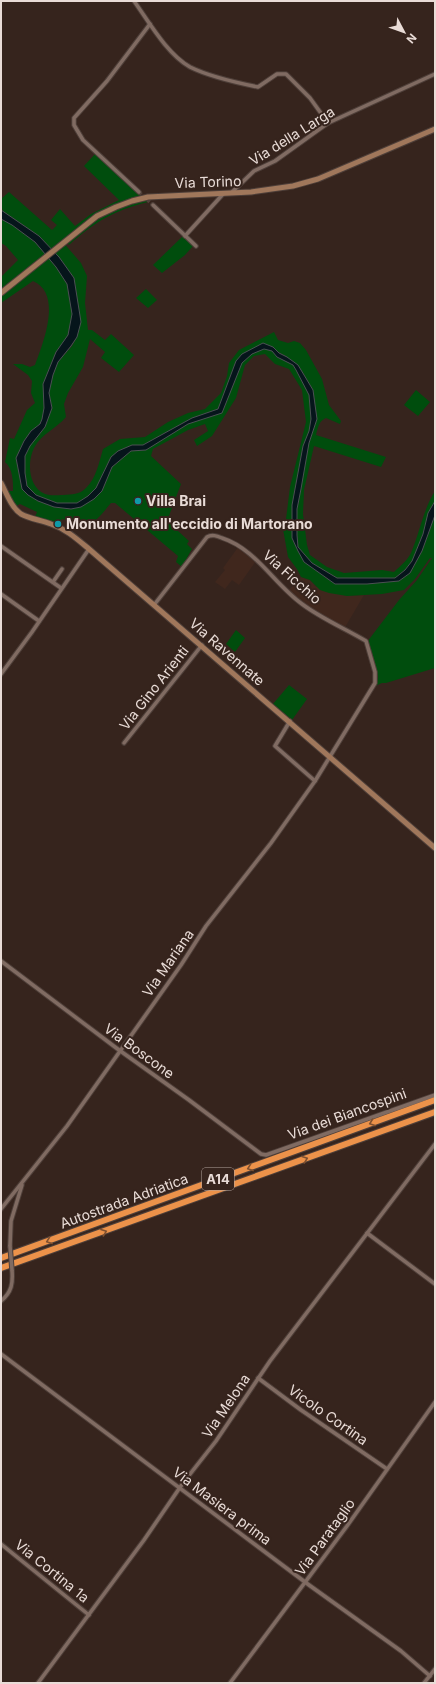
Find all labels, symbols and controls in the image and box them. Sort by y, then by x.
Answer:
north arrow [384,12,424,52]
text: N [404,31,420,46]
street label: Via della Larga [246,103,338,169]
street label: Via Torino [174,172,242,191]
place label: Villa Brai [146,492,206,509]
marker: Villa Brai [133,496,143,506]
place label: Monumento all'eccidio di Martorano [66,515,313,532]
marker: Monumento all'eccidio di Martorano [53,519,63,529]
street label: Via Ficchio [260,546,325,607]
street label: Via Ravennate [186,614,268,689]
street label: Via Gino Arienti [115,642,192,733]
street label: Via Mariana [138,926,197,1000]
street label: Via Boscone [101,1019,178,1082]
street label: Via dei Biancospini [285,1084,408,1143]
one-way arrow [369,1119,376,1127]
one-way arrow [301,1156,308,1164]
one-way arrow [246,1163,253,1171]
road number: A14 [202,1168,234,1190]
street label: Autostrada Adriatica [57,1169,190,1232]
one-way arrow [100,1228,107,1236]
one-way arrow [45,1236,52,1244]
street label: Via Melona [198,1370,253,1441]
street label: Vicolo Cortina [285,1381,371,1448]
street label: Via Masiera prima [170,1463,275,1548]
street label: Via Parataglio [291,1495,358,1579]
street label: Via Cortina 1a [12,1536,93,1606]

